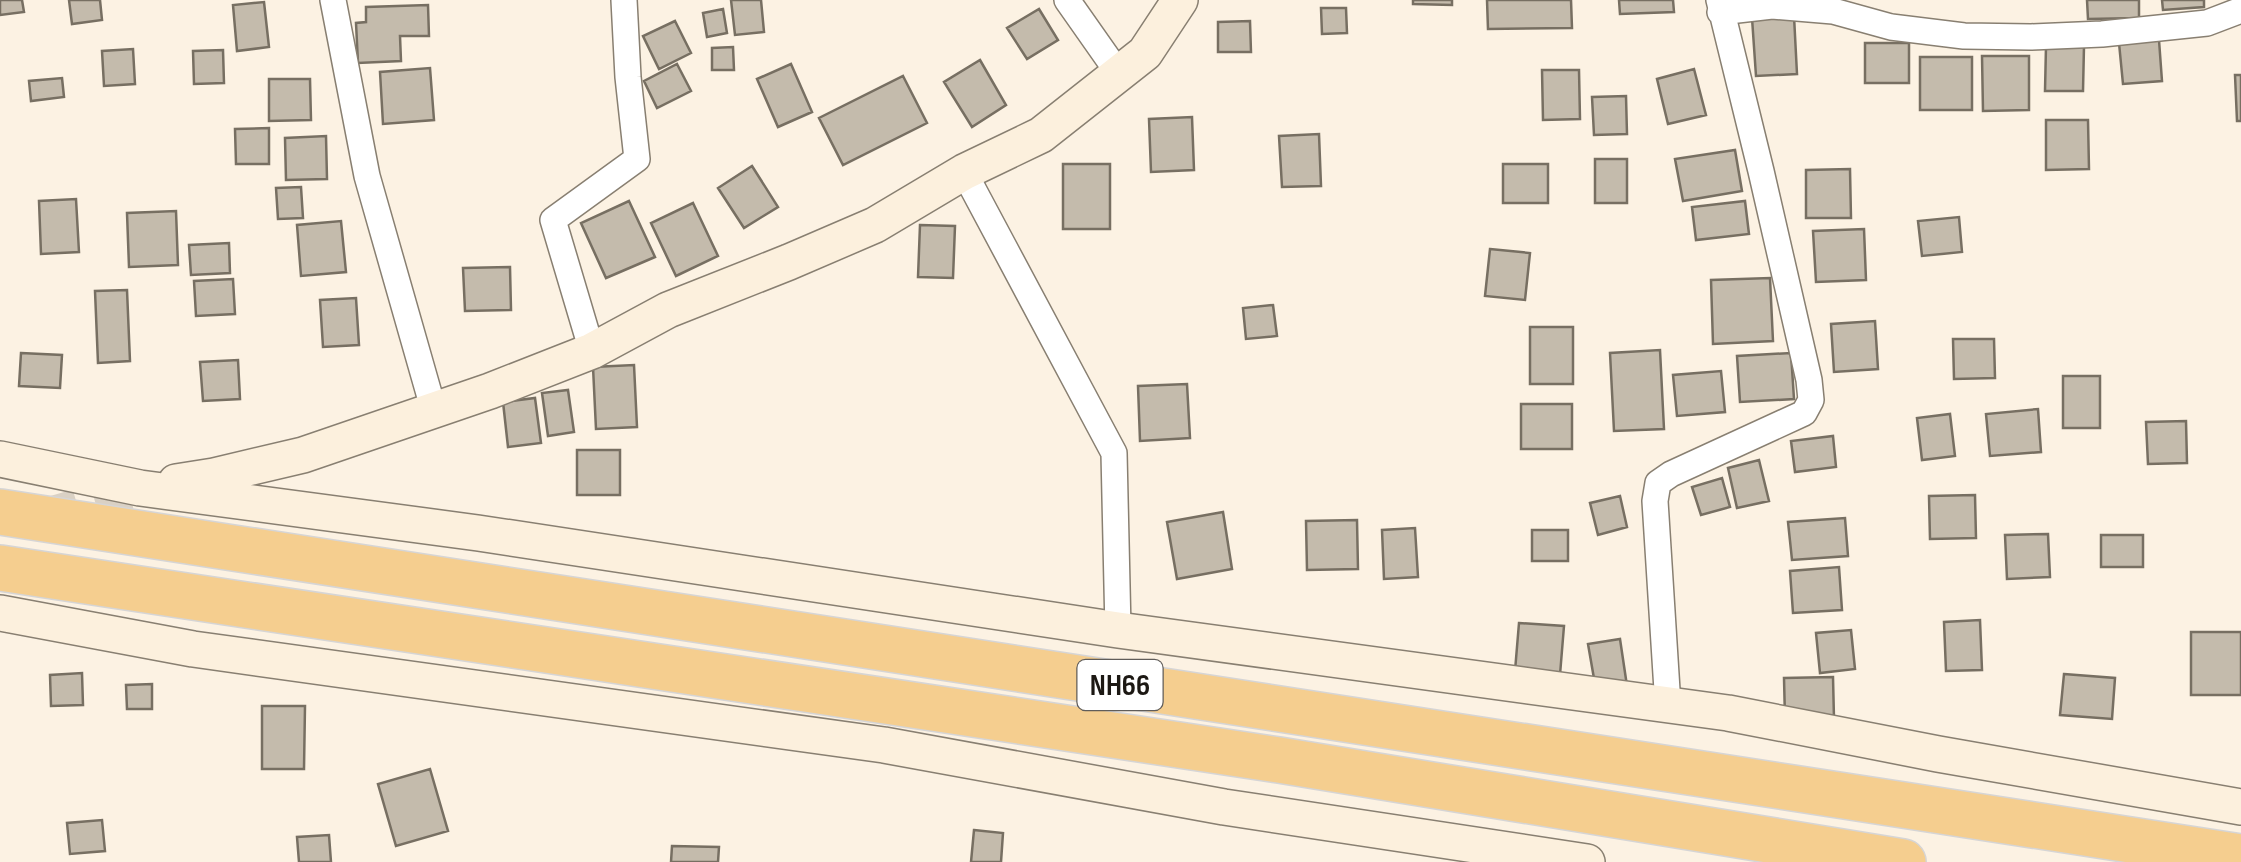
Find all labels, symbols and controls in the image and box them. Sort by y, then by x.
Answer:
road number: NH66 [1078,660,1162,710]

